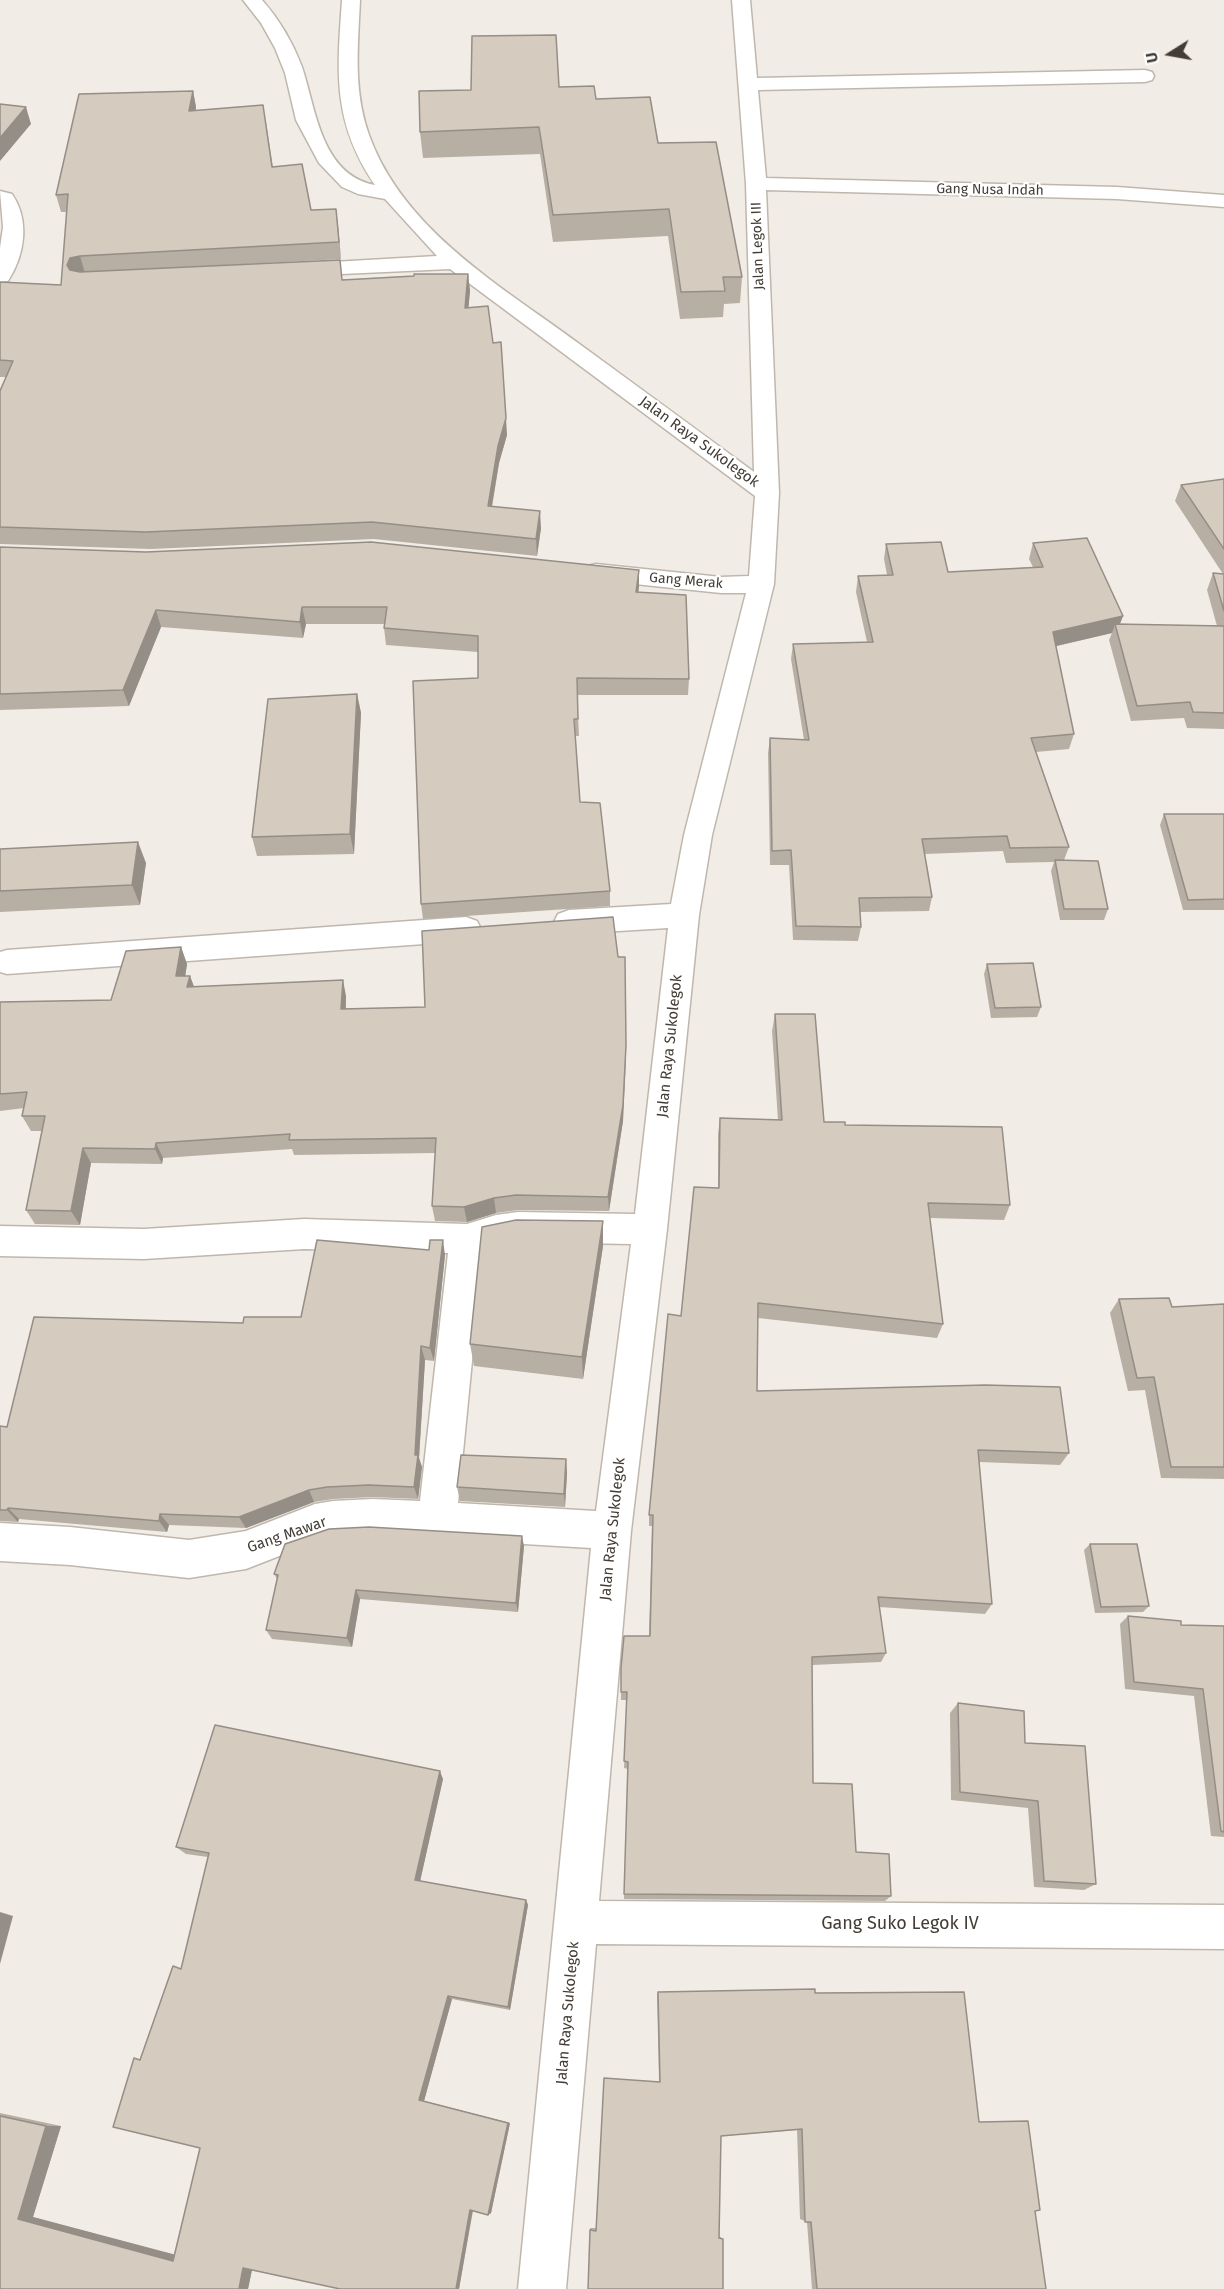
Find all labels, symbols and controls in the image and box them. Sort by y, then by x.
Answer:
north arrow [1140,24,1200,84]
text: U [1142,51,1162,64]
street label: Gang Nusa Indah [936,181,1044,199]
street label: Jalan Legok III [748,202,768,290]
street label: Jalan Raya Sukolegok [636,392,762,492]
street label: Gang Merak [648,569,724,593]
street label: Jalan Raya Sukolegok [654,974,686,1118]
street label: Jalan Raya Sukolegok [597,1457,629,1601]
street label: Gang Mawar [245,1513,329,1557]
street label: Gang Suko Legok IV [821,1913,979,1935]
street label: Jalan Raya Sukolegok [553,1941,583,2085]

